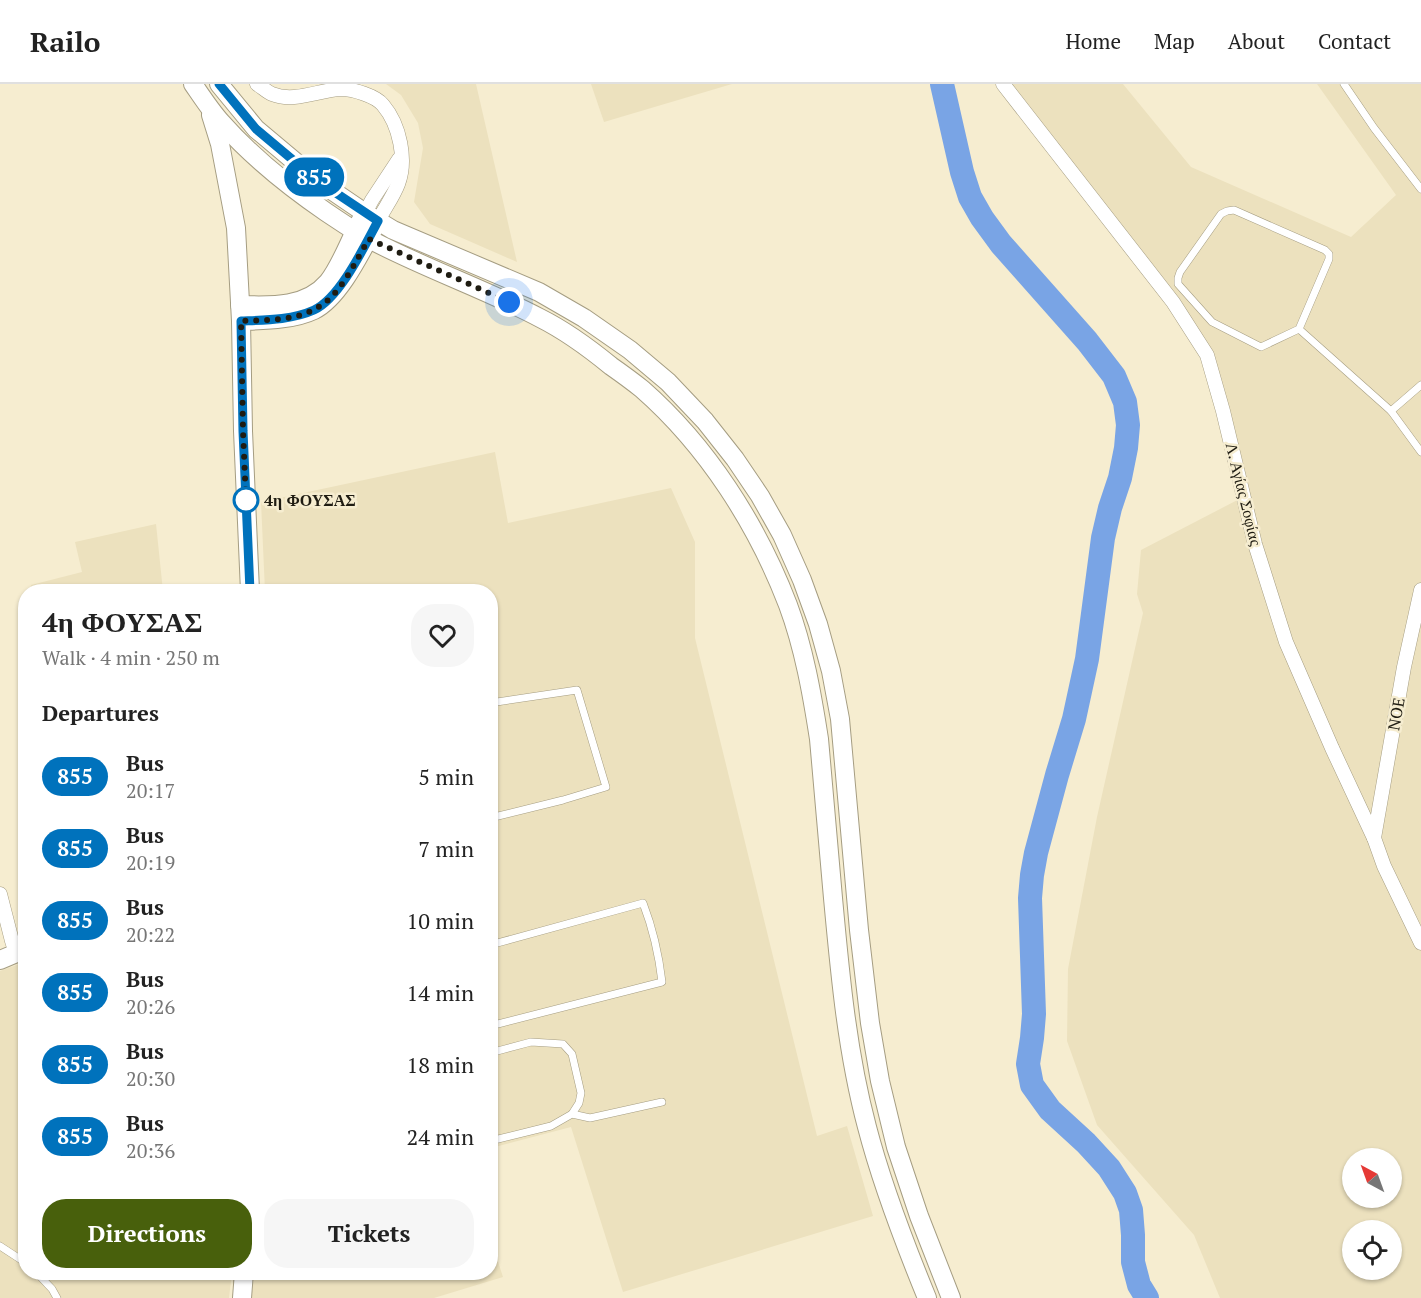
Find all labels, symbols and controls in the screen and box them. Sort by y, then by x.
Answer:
text: Railo [30,23,100,60]
text: Home [1065,27,1121,55]
text: Map [1154,27,1195,55]
text: About [1228,27,1285,55]
text: Contact [1318,27,1391,55]
line badge: 855 [280,158,348,196]
text: 855 [296,163,332,191]
your location [494,287,524,317]
street label: Λ. Αγίας Σοφίας [1221,440,1268,548]
marker: 4η ΦΟΥΣΑΣ [233,487,259,513]
place label: 4η ΦΟΥΣΑΣ [264,489,356,511]
text: 4η ΦΟΥΣΑΣ [42,603,203,640]
button: heart [411,604,474,667]
text: Walk · 4 min · 250 m [42,644,220,671]
street label: NOE [1382,696,1410,732]
text: Departures [42,698,159,727]
text: Bus [126,748,164,777]
text: 855 [57,762,93,790]
text: 5 min [418,762,474,791]
text: 20:17 [126,777,175,804]
text: Bus [126,820,164,849]
text: 855 [57,834,93,862]
text: 7 min [418,834,474,863]
text: 20:19 [126,849,175,876]
text: Bus [126,892,164,921]
text: 855 [57,906,93,934]
text: 10 min [407,906,474,935]
text: 20:22 [126,921,175,948]
text: Bus [126,964,164,993]
text: 855 [57,978,93,1006]
text: 14 min [407,978,474,1007]
text: 20:26 [126,993,175,1020]
text: Bus [126,1036,164,1065]
text: 855 [57,1050,93,1078]
text: 18 min [407,1050,474,1079]
text: 20:30 [126,1065,175,1092]
text: Bus [126,1108,164,1137]
text: 855 [57,1122,93,1150]
text: 24 min [407,1122,474,1151]
text: 20:36 [126,1137,175,1164]
north arrow [1342,1148,1402,1208]
map controls [1342,1148,1402,1280]
button: Directions [42,1199,252,1268]
button: Tickets [264,1199,474,1268]
button: locate [1342,1220,1402,1280]

